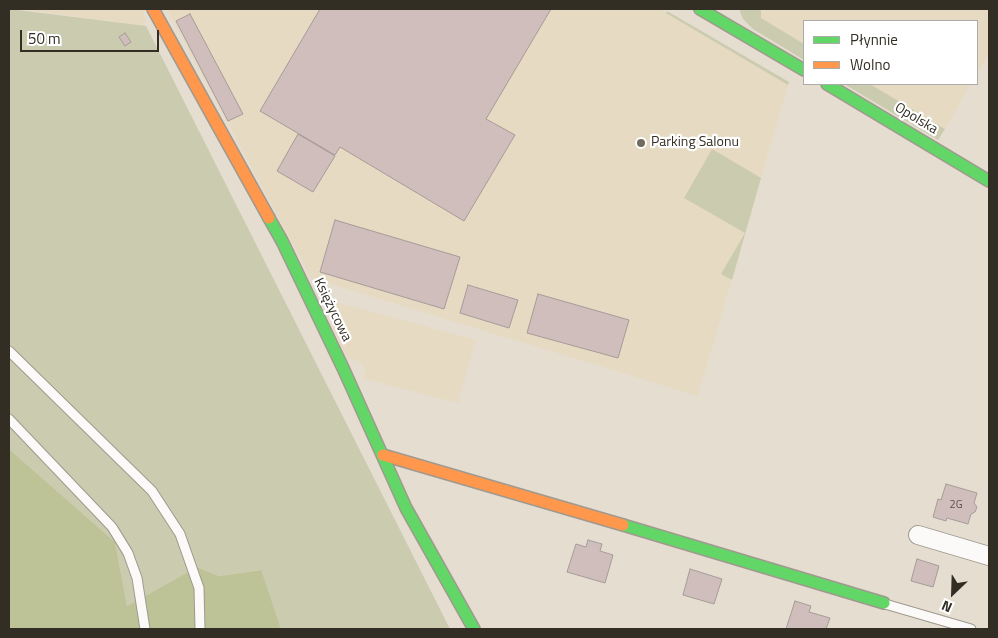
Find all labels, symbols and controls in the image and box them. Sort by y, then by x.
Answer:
scale bar [22,20,161,52]
legend [803,20,978,85]
text: 50 m [28,27,61,50]
text: Płynnie [850,28,898,51]
text: Wolno [850,53,890,76]
street label: Opolska [891,100,941,138]
place label: Parking Salonu [651,135,739,151]
marker: Parking Salonu [635,137,647,149]
street label: Księżycowa [309,275,355,345]
house number: 2G [950,498,962,512]
north arrow [928,568,978,618]
text: N [938,596,955,619]

